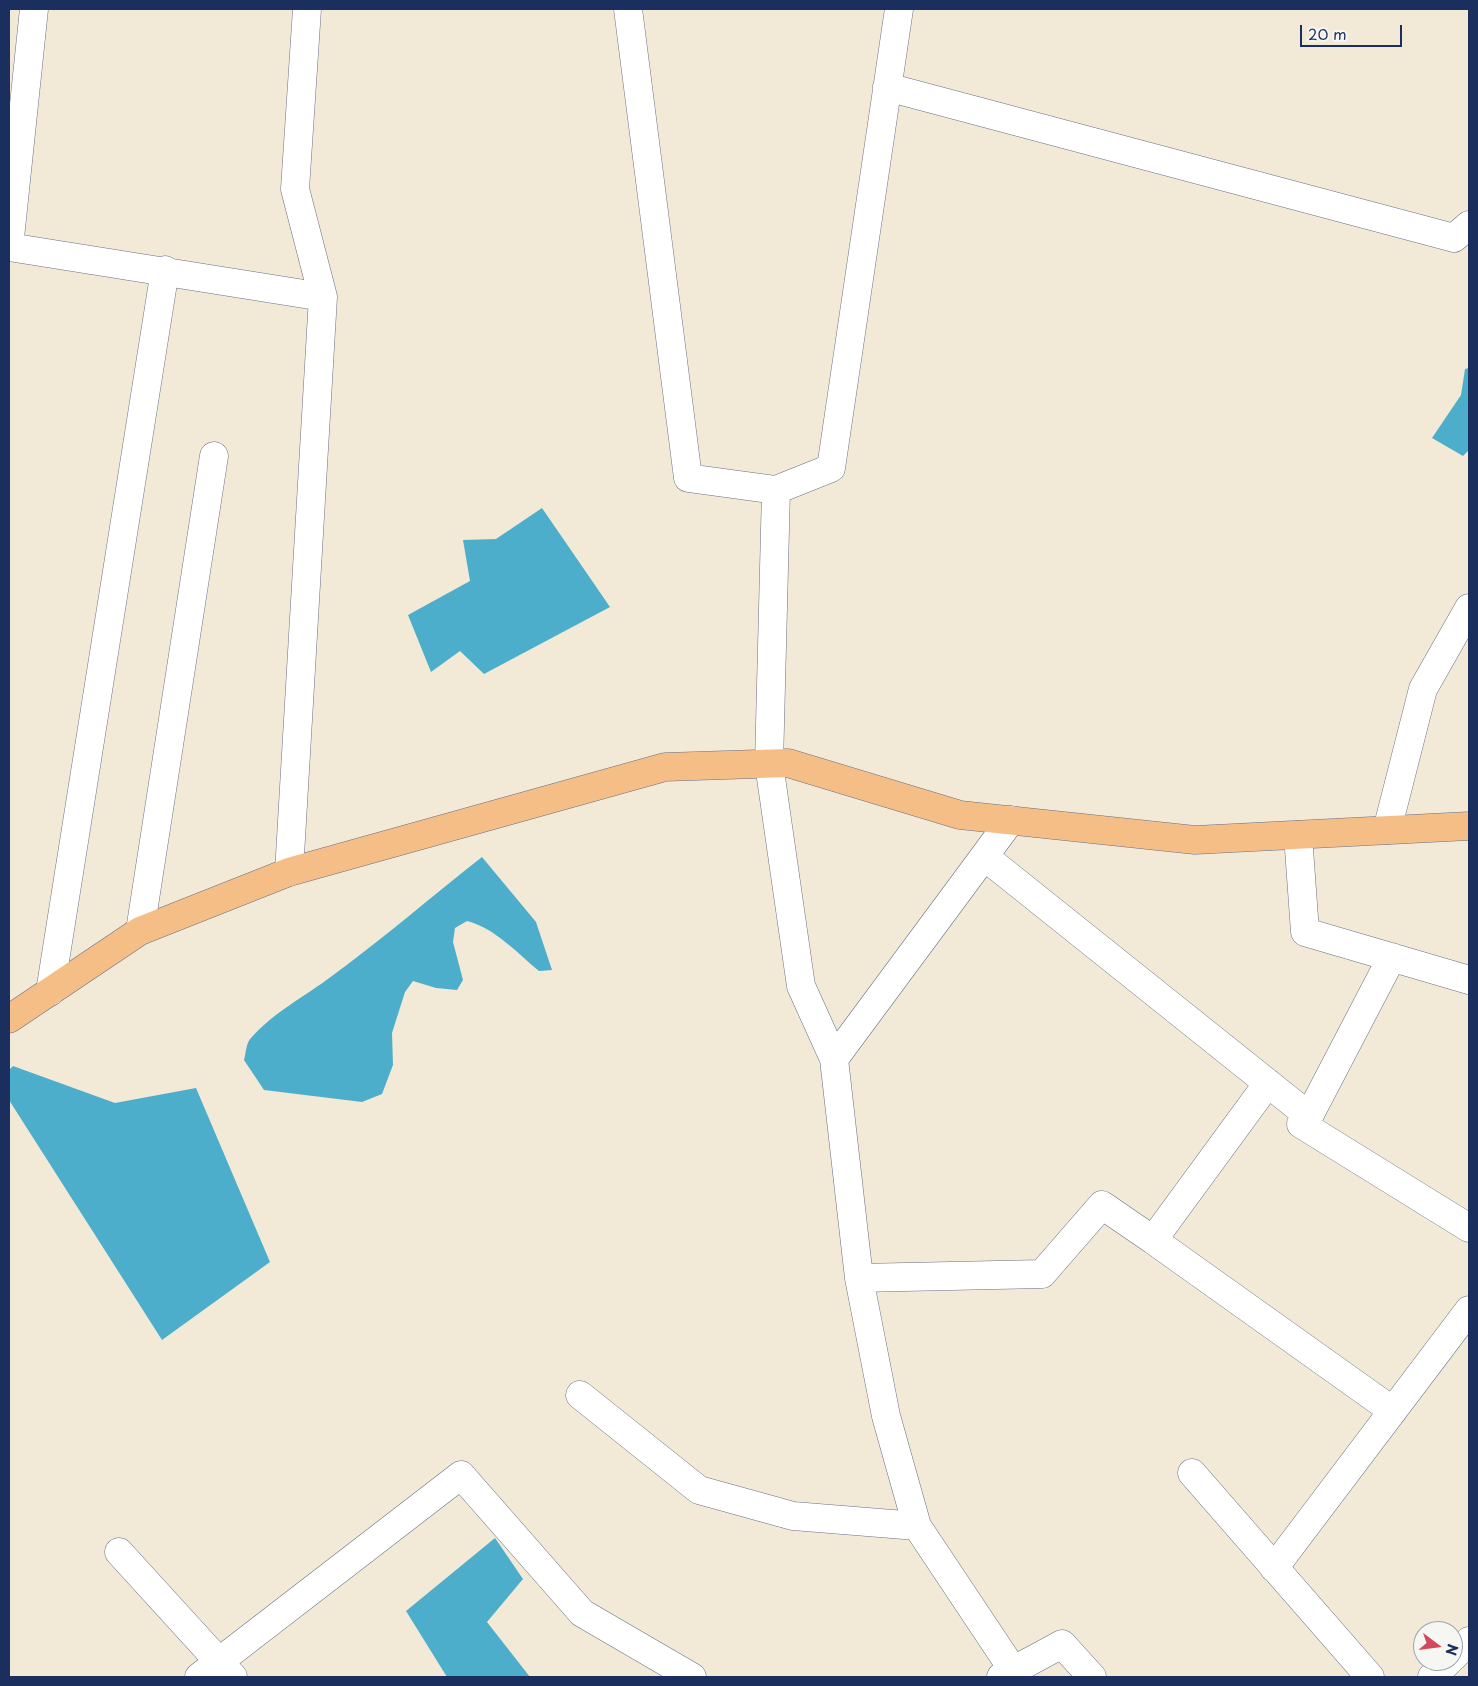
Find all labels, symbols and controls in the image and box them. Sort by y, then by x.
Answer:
scale bar [1303,15,1406,47]
text: 20 m [1308,22,1347,45]
north arrow [1413,1621,1463,1671]
text: N [1440,1642,1464,1658]

